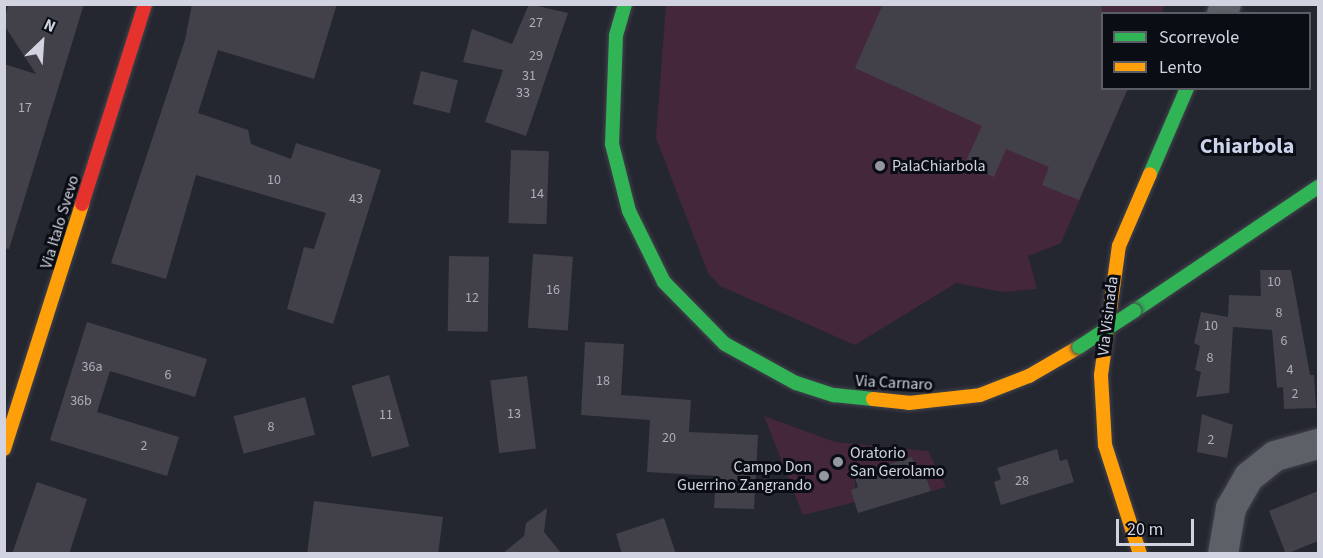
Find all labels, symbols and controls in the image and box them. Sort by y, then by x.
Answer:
north arrow [12,12,72,72]
legend [1101,12,1311,90]
text: N [40,13,59,38]
house number: 27 [529,15,543,31]
text: Scorrevole [1159,25,1239,50]
house number: 29 [529,48,543,64]
text: Lento [1159,55,1202,80]
house number: 31 [522,68,536,84]
house number: 33 [516,85,530,101]
house number: 17 [18,100,32,116]
district label: Chiarbola [1200,134,1294,160]
place label: PalaChiarbola [892,156,986,176]
marker: PalaChiarbola [873,159,887,173]
house number: 10 [267,172,281,188]
street label: Via Italo Svevo [37,173,83,271]
house number: 14 [530,186,544,202]
house number: 43 [349,191,363,207]
house number: 10 [1267,274,1281,290]
street label: Via Visinada [1094,275,1122,357]
house number: 16 [546,282,560,298]
house number: 12 [465,290,479,306]
house number: 8 [1276,305,1282,321]
house number: 10 [1204,318,1218,334]
house number: 6 [1281,333,1287,349]
house number: 8 [1207,350,1213,366]
house number: 36a [82,359,102,375]
house number: 4 [1287,362,1293,378]
house number: 6 [165,367,171,383]
street label: Via Carnaro [855,371,933,395]
house number: 18 [596,373,610,389]
house number: 2 [1292,386,1298,402]
house number: 36b [70,393,92,409]
house number: 13 [507,406,521,422]
house number: 11 [379,407,393,423]
house number: 8 [268,419,274,435]
house number: 20 [662,430,676,446]
house number: 2 [1208,432,1214,448]
house number: 2 [141,438,147,454]
place label: Oratorio San Gerolamo [850,443,945,481]
marker: Oratorio San Gerolamo [831,455,845,469]
place label: Campo Don Guerrino Zangrando [677,457,812,495]
marker: Campo Don Guerrino Zangrando [817,469,831,483]
house number: 28 [1015,473,1029,489]
scale bar [1119,507,1197,545]
text: 20 m [1127,517,1163,542]

